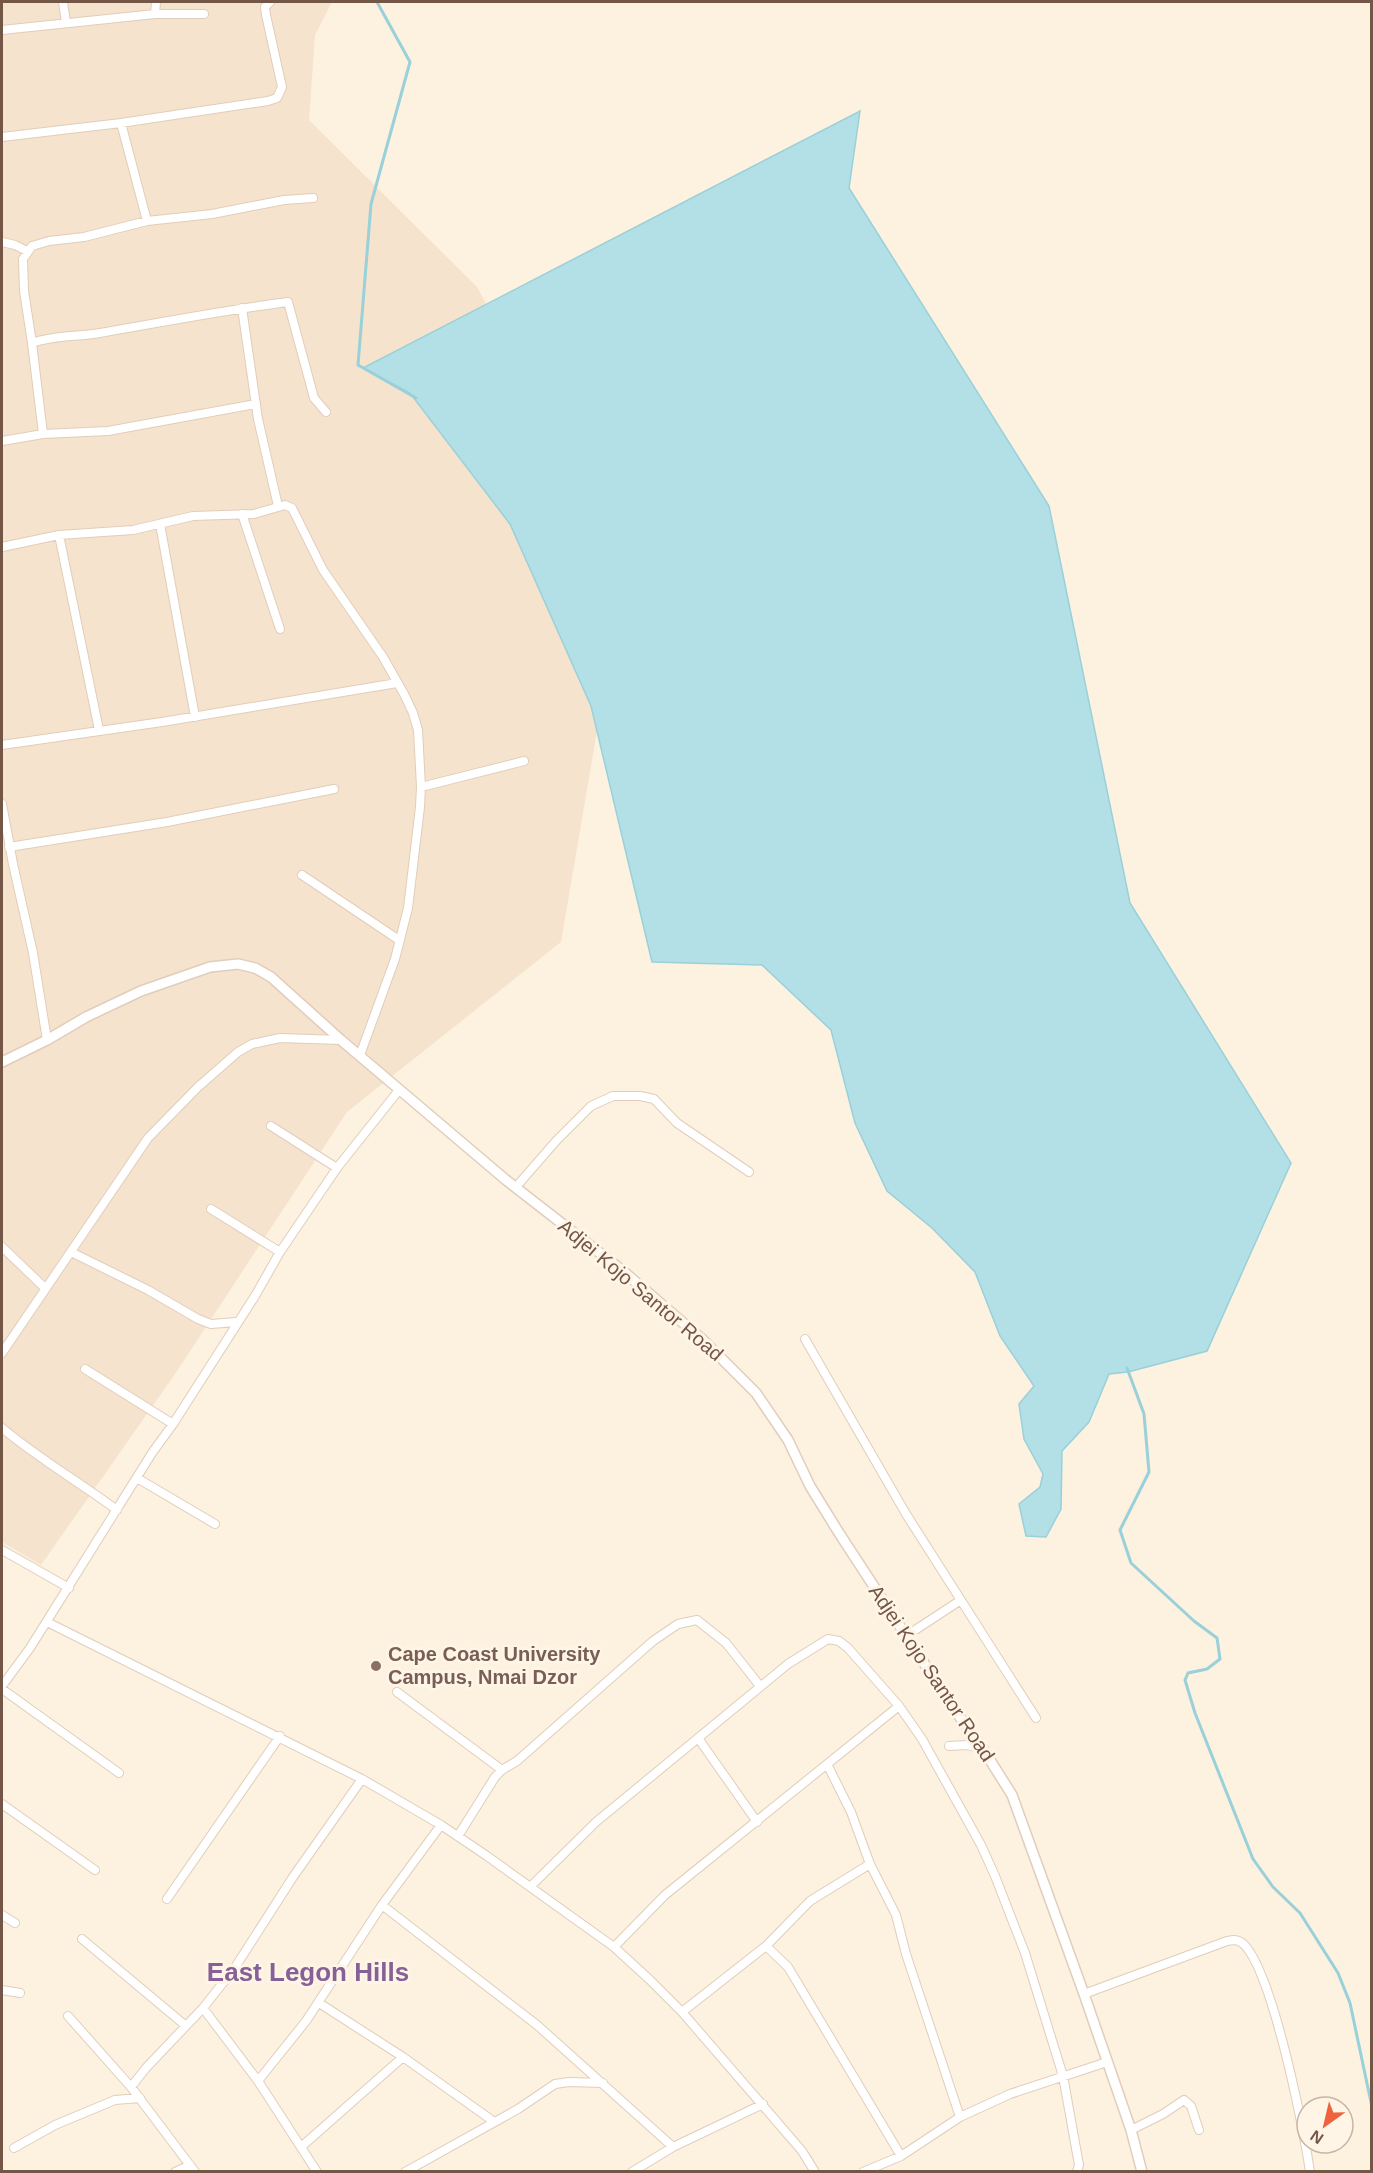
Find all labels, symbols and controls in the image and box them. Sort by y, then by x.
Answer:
street label: Adjei Kojo Santor Road [554,1215,728,1365]
street label: Adjei Kojo Santor Road [865,1581,999,1765]
place label: Cape Coast University Campus, Nmai Dzor [388,1643,601,1688]
marker: Cape Coast University Campus, Nmai Dzor [369,1659,383,1673]
district label: East Legon Hills [207,1957,409,1987]
north arrow [1295,2095,1355,2155]
text: N [1307,2127,1326,2147]

